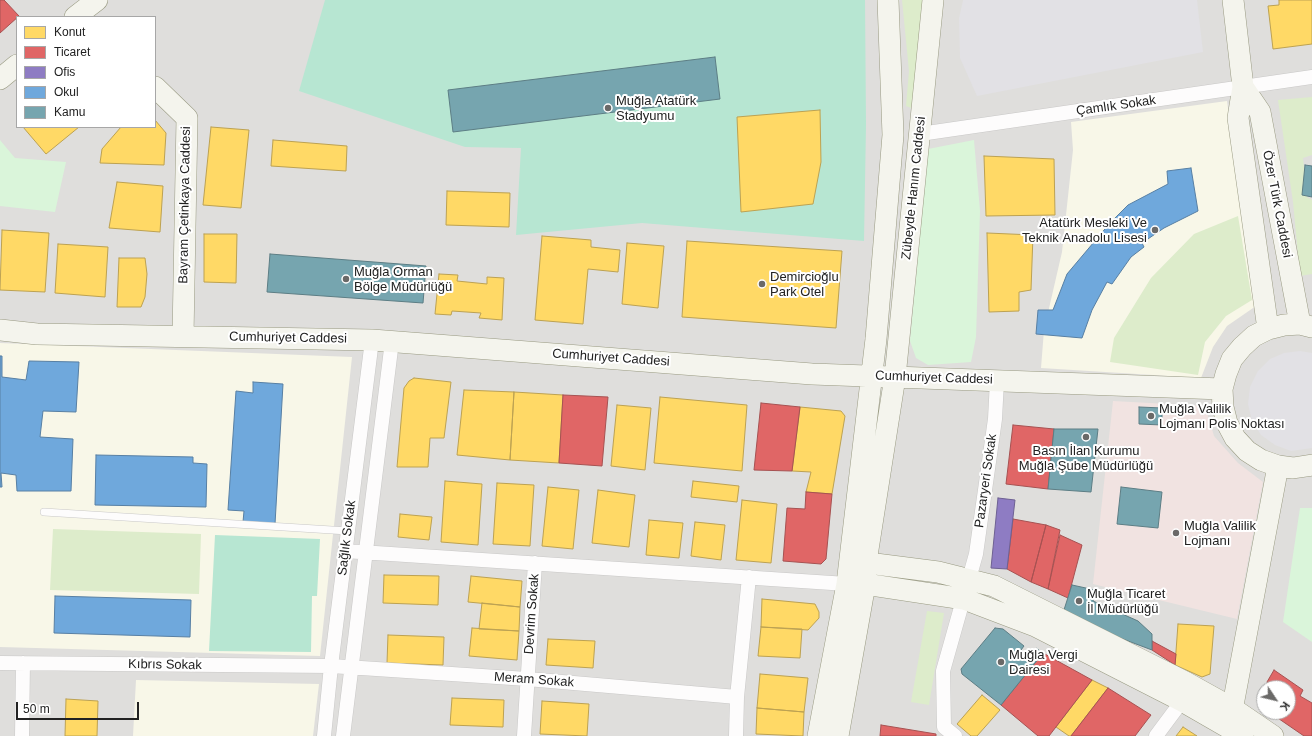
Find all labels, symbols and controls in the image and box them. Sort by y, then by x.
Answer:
legend [16,16,156,128]
text: Konut [54,25,85,39]
text: Ticaret [54,45,90,59]
text: Ofis [54,65,75,79]
text: Okul [54,85,79,99]
place label: Muğla Atatürk Stadyumu [616,93,696,124]
street label: Çamlık Sokak [1075,93,1157,119]
marker: Muğla Atatürk Stadyumu [603,103,613,113]
text: Kamu [54,105,85,119]
street label: Zübeyde Hanım Caddesi [899,116,929,260]
street label: Bayram Çetinkaya Caddesi [176,126,194,284]
street label: Özer Türk Caddesi [1259,149,1295,259]
place label: Atatürk Mesleki Ve Teknik Anadolu Lisesi [1022,215,1147,246]
marker: Atatürk Mesleki Ve Teknik Anadolu Lisesi [1150,225,1160,235]
place label: Muğla Orman Bölge Müdürlüğü [354,264,452,295]
place label: Demircioğlu Park Otel [770,269,839,300]
marker: Muğla Orman Bölge Müdürlüğü [341,274,351,284]
marker: Demircioğlu Park Otel [757,279,767,289]
street label: Cumhuriyet Caddesi [229,329,347,347]
street label: Cumhuriyet Caddesi [552,346,670,370]
street label: Cumhuriyet Caddesi [875,368,993,388]
place label: Muğla Valilik Lojmanı Polis Noktası [1159,401,1285,432]
marker: Muğla Valilik Lojmanı Polis Noktası [1146,411,1156,421]
marker: Basın İlan Kurumu Muğla Şube Müdürlüğü [1081,432,1091,442]
street label: Pazaryeri Sokak [972,433,1000,529]
place label: Basın İlan Kurumu Muğla Şube Müdürlüğü [1019,443,1153,474]
street label: Sağlık Sokak [335,499,359,577]
place label: Muğla Valilik Lojmanı [1184,518,1256,549]
marker: Muğla Valilik Lojmanı [1171,528,1181,538]
street label: Devrim Sokak [521,573,543,655]
place label: Muğla Ticaret İl Müdürlüğü [1087,586,1165,617]
marker: Muğla Ticaret İl Müdürlüğü [1074,596,1084,606]
place label: Muğla Vergi Dairesi [1009,647,1078,678]
street label: Kıbrıs Sokak [128,657,202,673]
marker: Muğla Vergi Dairesi [996,657,1006,667]
street label: Meram Sokak [493,669,575,691]
north arrow [1256,680,1296,720]
scale bar [18,694,141,720]
text: K [1278,700,1292,713]
text: 50 m [23,702,50,716]

